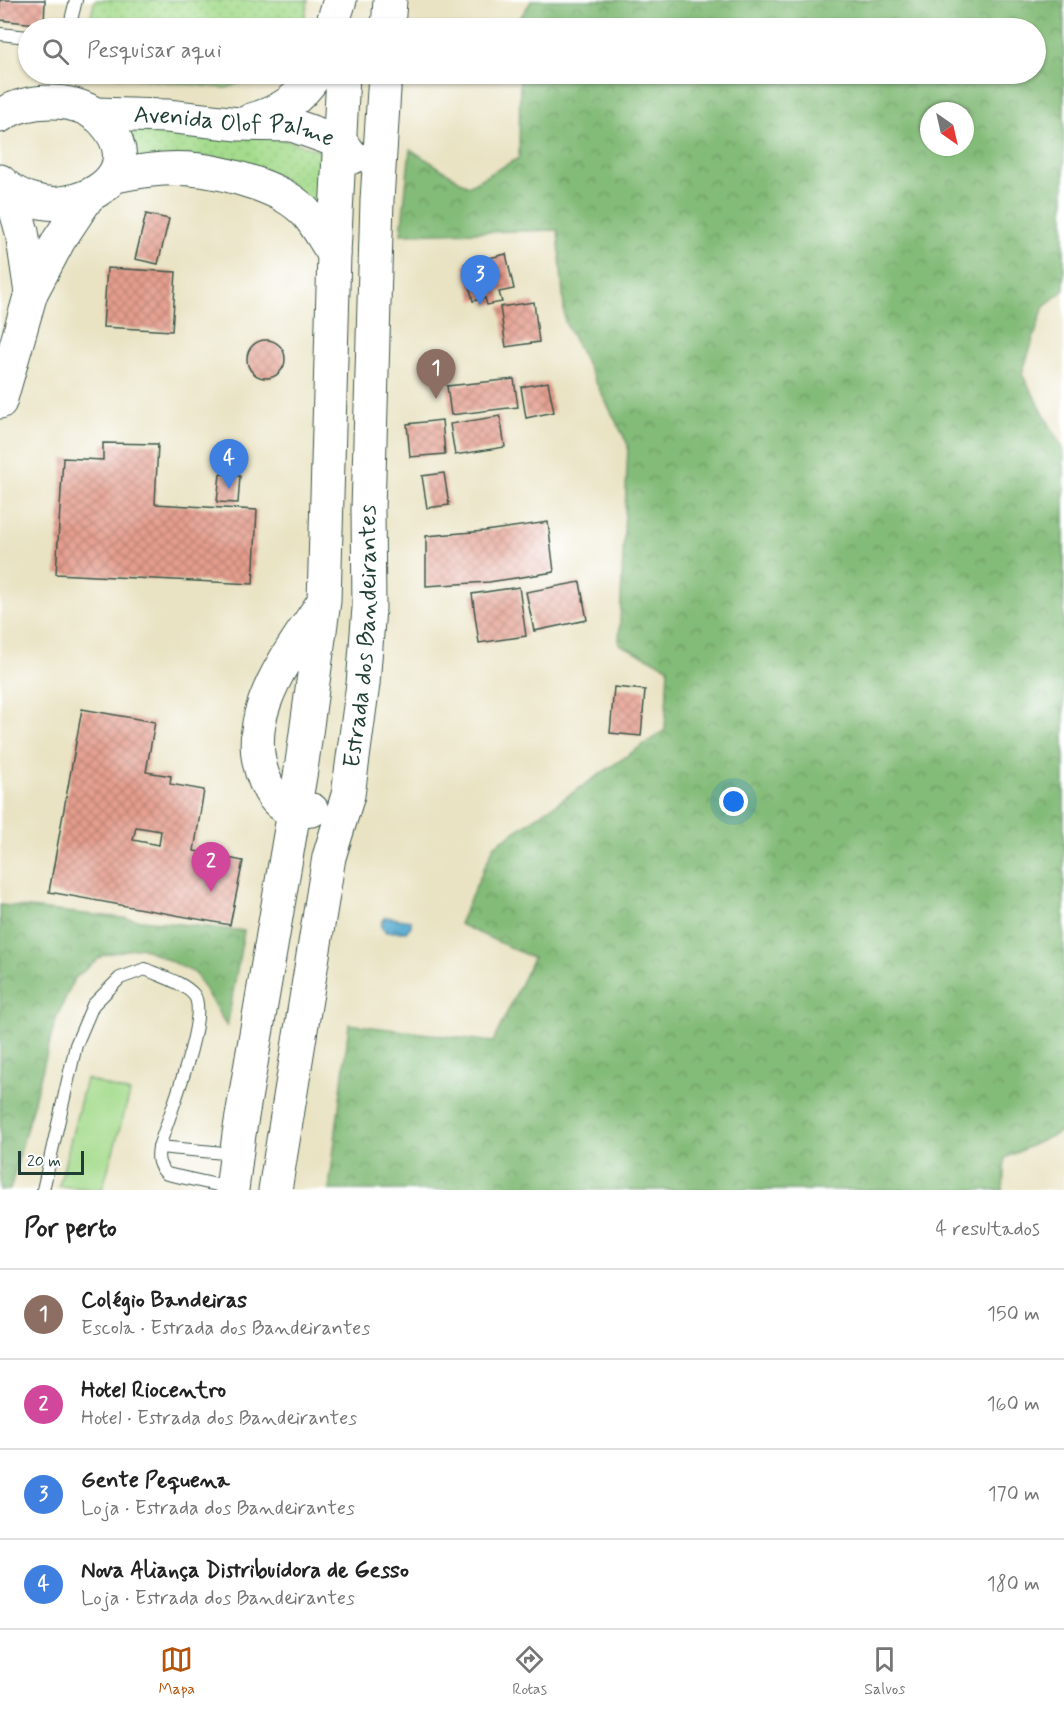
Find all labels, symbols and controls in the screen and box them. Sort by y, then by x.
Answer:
search box [18,18,1046,84]
icon: search [39,35,72,68]
text: Pesquisar aqui [87,37,222,65]
street label: Avenida Olof Palme [133,100,339,154]
north arrow [920,102,974,156]
pin: 3 [460,256,500,305]
pin: 1 [416,350,456,399]
pin: 4 [210,440,248,489]
street label: Estrada dos Bandeirantes [336,503,385,770]
your location [719,787,748,816]
pin: 2 [192,842,230,892]
scale bar [18,1148,84,1176]
text: 20 m [27,1151,61,1172]
text: Por perto [24,1212,117,1246]
text: 4 resultados [936,1216,1040,1243]
text: Colégio Bandeiras [81,1287,247,1315]
text: 1 [39,1301,48,1328]
text: 150 m [987,1301,1040,1328]
text: Escola · Estrada dos Bandeirantes [81,1315,370,1342]
text: Hotel Riocentro [81,1377,226,1405]
text: 2 [39,1391,48,1418]
text: 160 m [987,1391,1040,1418]
text: Hotel · Estrada dos Bandeirantes [81,1405,357,1432]
text: Gente Pequena [81,1467,230,1495]
text: 3 [39,1481,48,1508]
text: 170 m [988,1481,1040,1508]
text: Loja · Estrada dos Bandeirantes [81,1495,355,1522]
text: Nova Aliança Distribuidora de Gesso [81,1557,409,1585]
text: 4 [38,1571,49,1598]
text: 180 m [987,1571,1040,1598]
text: Loja · Estrada dos Bandeirantes [81,1585,355,1612]
tab: Mapa [159,1643,195,1700]
tab: Rotas [512,1643,547,1700]
tab: Salvos [864,1643,905,1700]

